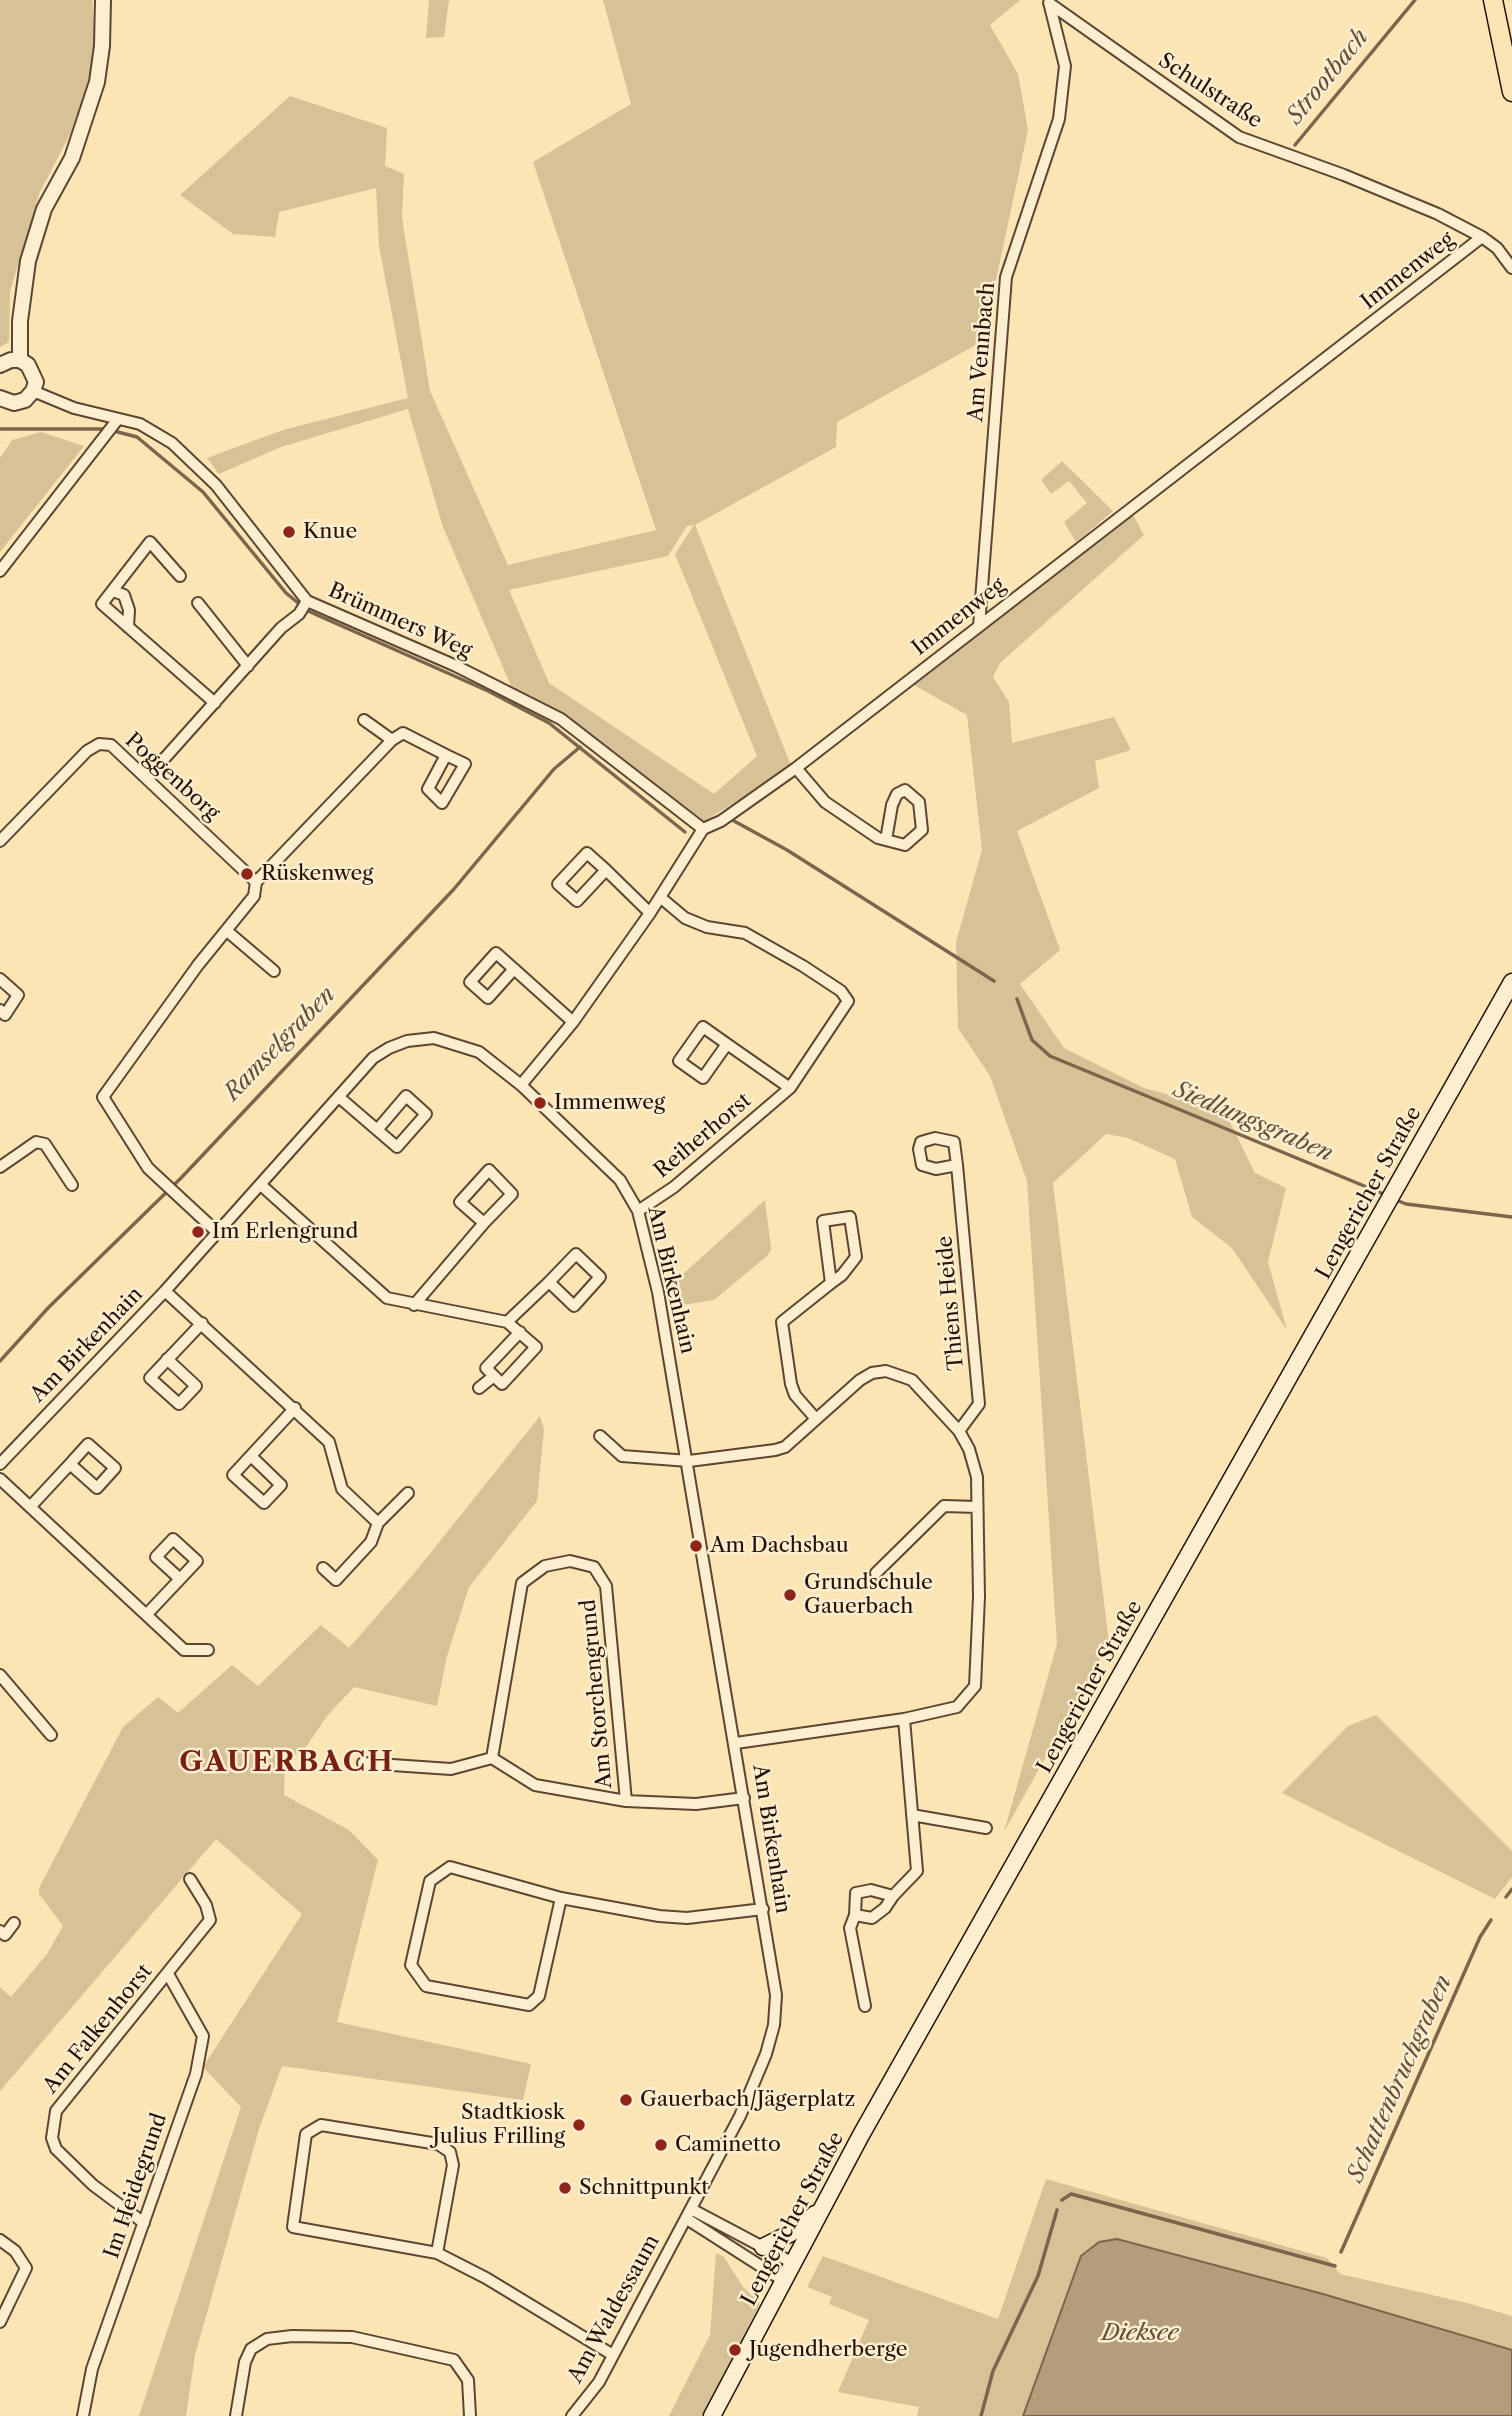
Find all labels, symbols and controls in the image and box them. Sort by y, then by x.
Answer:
water label: Strootbach [1281,24,1375,130]
street label: Schulstraße [1153,48,1267,134]
street label: Immenweg [1356,227,1460,315]
street label: Am Vennbach [963,281,1001,423]
place label: Knue [303,519,357,545]
marker: Knue [281,524,297,540]
street label: Immenweg [907,573,1011,661]
street label: Brümmers Weg [324,578,476,664]
street label: Poggenborg [120,728,224,826]
place label: Rüskenweg [261,861,373,887]
marker: Rüskenweg [239,866,255,882]
water label: Ramselgraben [219,981,341,1107]
water label: Siedlungsgraben [1169,1076,1337,1168]
street label: Reiherhorst [650,1088,756,1184]
place label: Immenweg [554,1090,665,1116]
marker: Immenweg [532,1095,548,1111]
street label: Lengericher Straße [1311,1102,1427,1284]
street label: Am Birkenhain [642,1204,700,1356]
place label: Im Erlengrund [212,1219,358,1245]
marker: Im Erlengrund [190,1224,206,1240]
street label: Thiens Heide [933,1235,969,1371]
street label: Am Birkenhain [26,1282,148,1408]
place label: Am Dachsbau [710,1533,849,1559]
marker: Am Dachsbau [688,1538,704,1554]
place label: Grundschule Gauerbach [804,1570,933,1620]
marker: Grundschule Gauerbach [782,1587,798,1603]
street label: Lengericher Straße [1032,1596,1148,1778]
street label: Am Storchengrund [576,1598,618,1790]
district label: GAUERBACH [180,1746,394,1780]
street label: Am Birkenhain [747,1763,795,1915]
street label: Am Falkenhorst [38,1960,158,2098]
water label: Schattenbruchgraben [1342,1971,1458,2187]
place label: Gauerbach/Jägerplatz [640,2087,855,2113]
marker: Gauerbach/Jägerplatz [618,2092,634,2108]
place label: Stadtkiosk Julius Frilling [433,2100,565,2150]
street label: Im Heidegrund [99,2110,173,2262]
marker: Stadtkiosk Julius Frilling [571,2117,587,2133]
street label: Lengericher Straße [737,2128,849,2310]
place label: Caminetto [675,2132,781,2158]
marker: Caminetto [653,2137,669,2153]
place label: Schnittpunkt [579,2175,709,2201]
marker: Schnittpunkt [557,2180,573,2196]
street label: Am Waldessaum [563,2230,665,2388]
water label: Dieksee [1101,2319,1179,2347]
place label: Jugendherberge [749,2337,908,2363]
marker: Jugendherberge [727,2342,743,2358]

